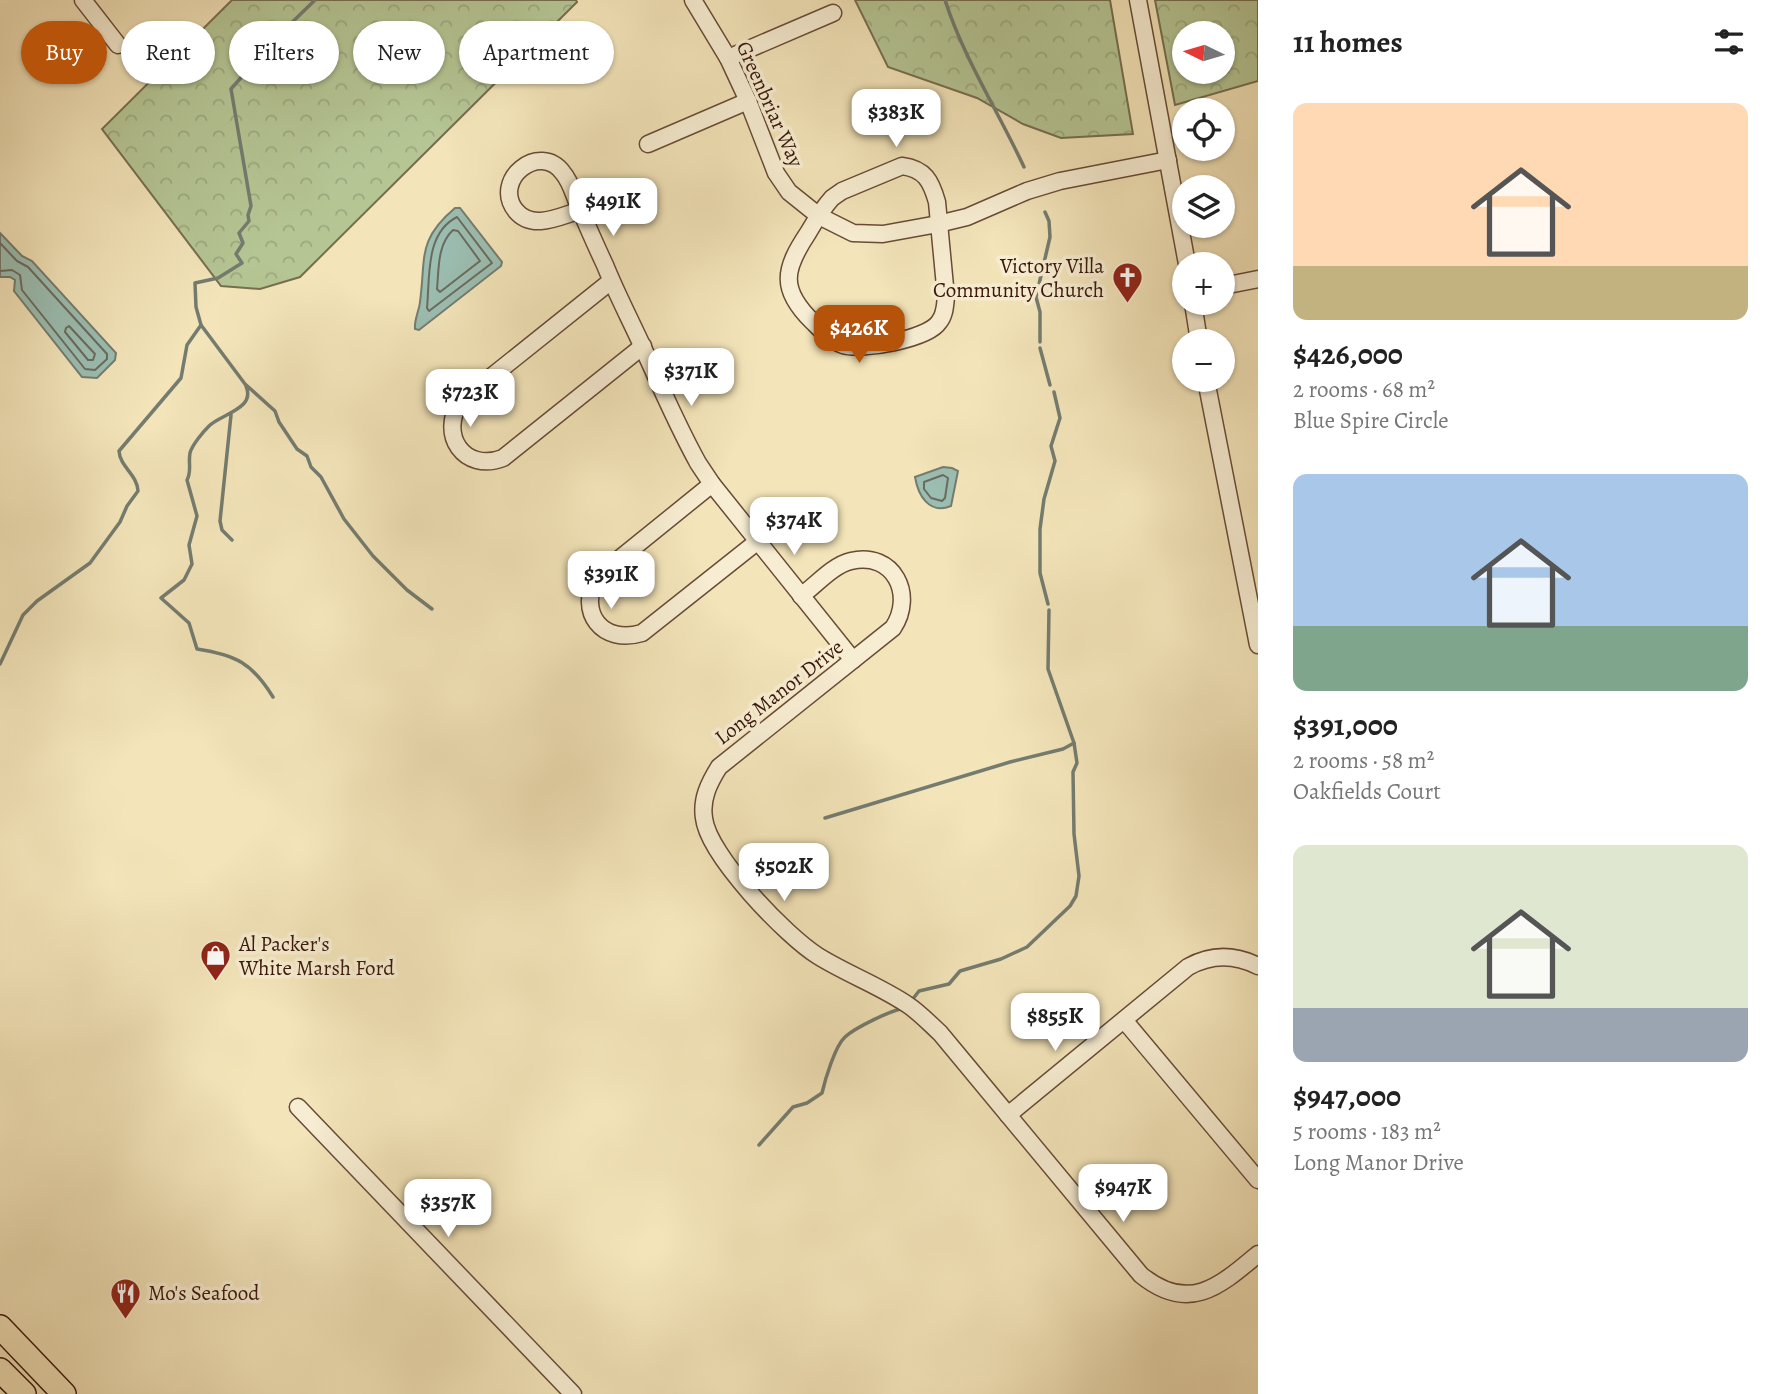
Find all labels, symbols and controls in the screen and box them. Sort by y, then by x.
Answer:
chip: Buy [21,21,107,84]
chip: Rent [121,21,215,84]
chip: Filters [229,21,339,84]
chip: New [353,21,445,84]
chip: Apartment [459,21,614,84]
north arrow [1172,21,1236,84]
map controls [1172,21,1235,392]
text: 11 homes [1293,22,1403,62]
icon: filters [1710,23,1748,61]
street label: Greenbriar Way [730,37,811,172]
pin: $383K [847,90,945,149]
text: $383K [868,96,924,127]
button: locate [1172,98,1235,161]
icon: home [1458,149,1584,275]
button: layers [1172,175,1235,238]
pin: $491K [564,178,662,238]
text: $491K [585,185,641,216]
place label: Victory Villa Community Church [933,252,1104,304]
button: + [1172,252,1235,315]
church icon: Victory Villa Community Church [1110,261,1144,305]
pin: $426K [810,306,908,365]
text: $426K [830,312,888,343]
button: − [1172,329,1235,392]
text: $426,000 [1293,334,1403,374]
pin: $371K [642,348,740,408]
text: $371K [664,355,718,386]
pin: $723K [421,370,519,429]
text: 2 rooms · 68 m² [1293,374,1435,405]
text: $723K [442,376,498,407]
text: Blue Spire Circle [1293,405,1449,436]
pin: $374K [745,498,843,557]
text: $374K [766,504,822,535]
icon: home [1458,520,1584,646]
pin: $391K [562,552,660,611]
text: $391K [584,558,638,589]
street label: Long Manor Drive [709,633,849,751]
text: $391,000 [1293,705,1398,745]
text: 2 rooms · 58 m² [1293,745,1434,776]
text: Oakfields Court [1293,776,1441,807]
pin: $502K [735,844,833,903]
text: $502K [755,850,813,881]
icon: home [1458,891,1584,1017]
place label: Al Packer's White Marsh Ford [238,930,395,982]
shop icon: Al Packer's White Marsh Ford [199,939,233,983]
pin: $855K [1006,993,1104,1053]
text: $855K [1027,1000,1083,1031]
text: $947,000 [1293,1076,1401,1116]
text: 5 rooms · 183 m² [1293,1116,1441,1147]
text: Long Manor Drive [1293,1147,1464,1178]
pin: $947K [1074,1164,1172,1224]
text: $947K [1094,1171,1152,1202]
pin: $357K [399,1180,497,1239]
text: $357K [420,1186,476,1217]
restaurant icon: Mo's Seafood [108,1276,142,1320]
place label: Mo's Seafood [148,1279,260,1307]

